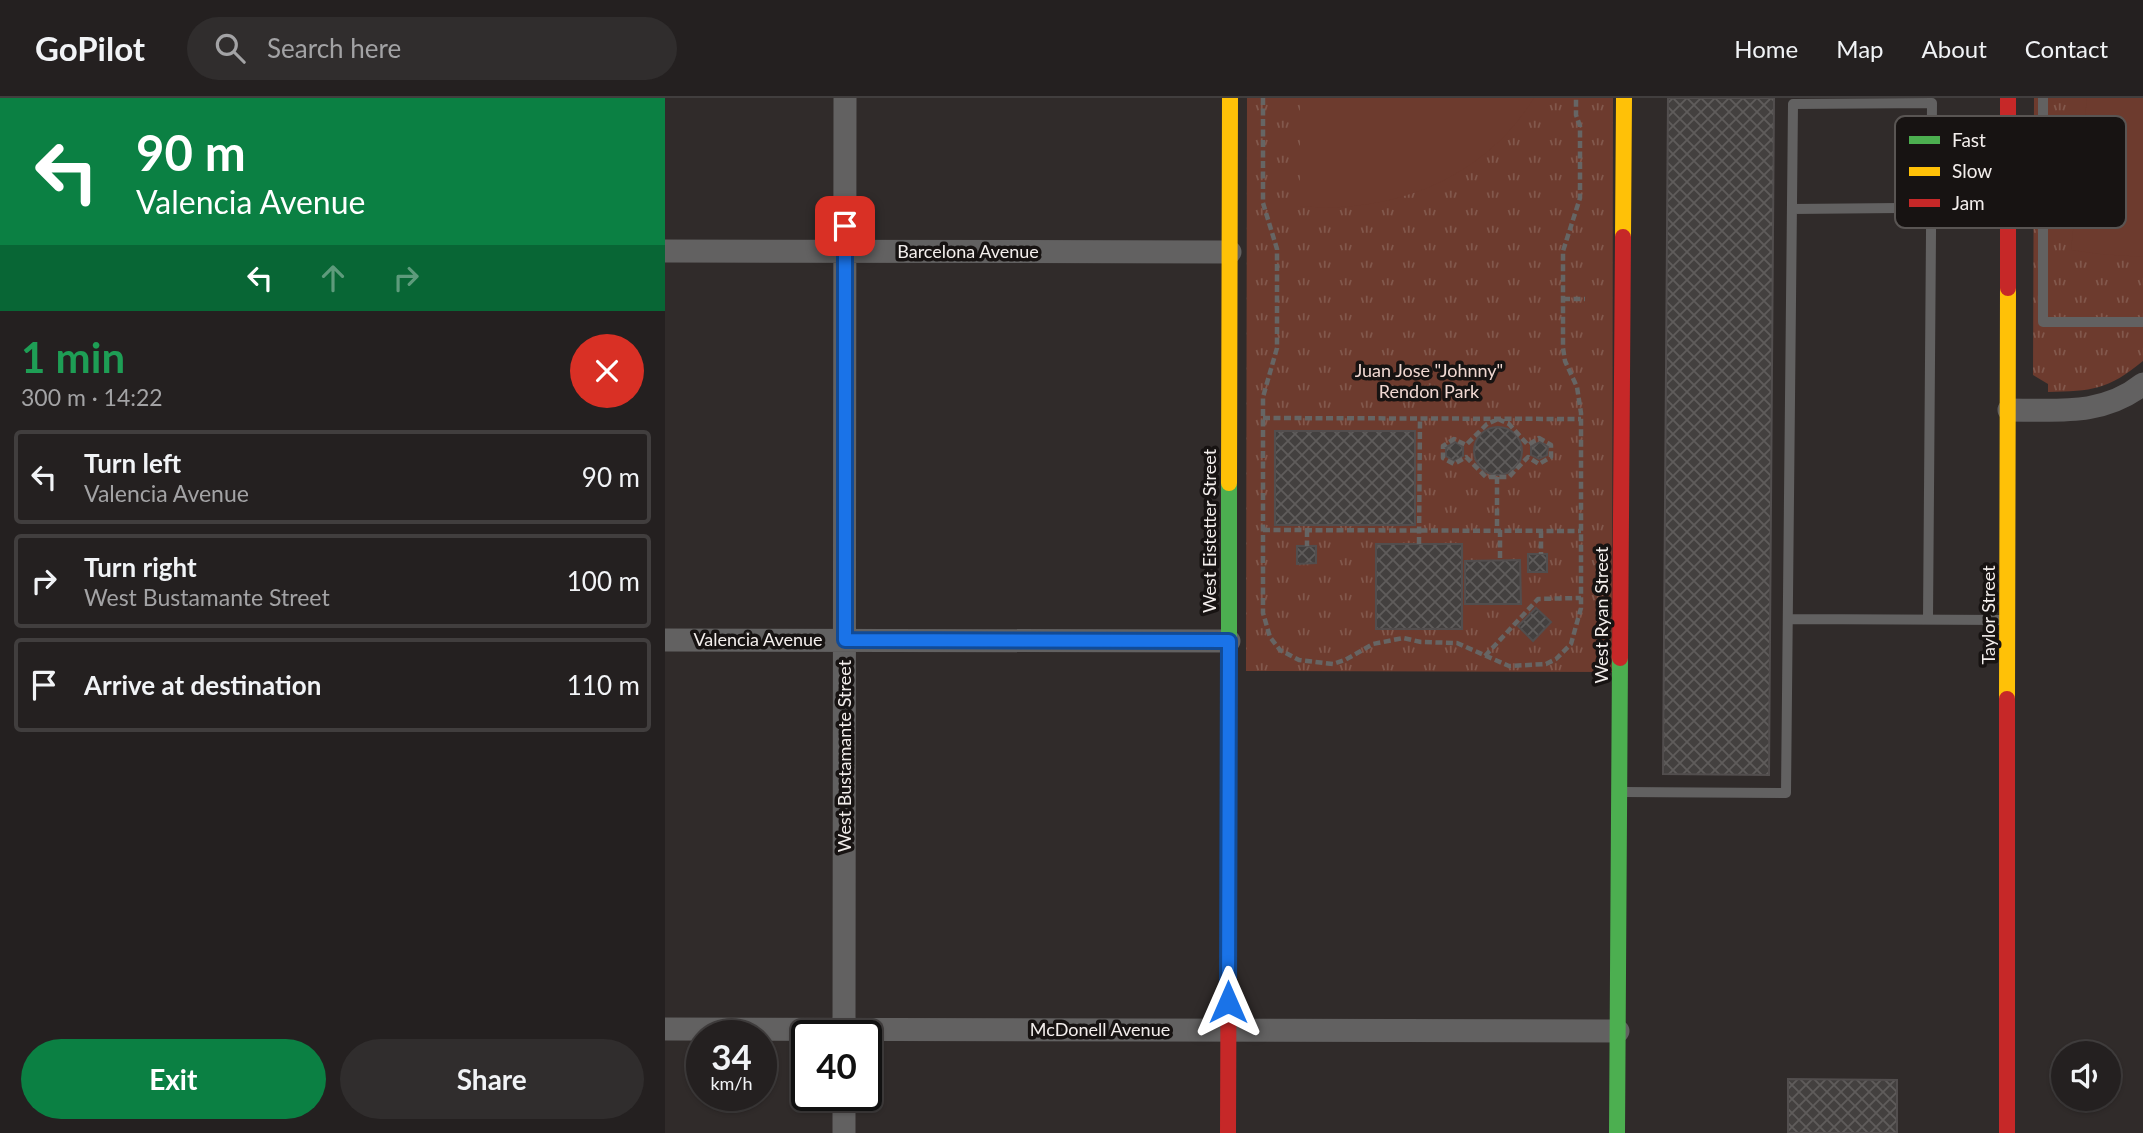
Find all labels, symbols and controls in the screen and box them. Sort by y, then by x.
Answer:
search box [187,17,677,80]
text: GoPilot [35,28,145,68]
icon: search [211,29,249,67]
text: Search here [267,32,401,64]
text: Home [1734,34,1798,63]
text: Map [1836,34,1884,63]
text: About [1922,34,1987,63]
text: Contact [2025,34,2108,63]
legend [1895,116,2126,228]
text: 90 m [136,123,246,181]
icon: left [21,126,112,217]
text: Fast [1952,128,1986,151]
text: Slow [1952,159,1992,182]
text: Valencia Avenue [136,182,365,221]
text: Jam [1952,191,1985,214]
pin [815,196,875,256]
icon: arrive [826,207,864,245]
street label: Barcelona Avenue [897,240,1039,262]
icon: left [241,259,279,297]
icon: ahead [314,259,352,297]
icon: right [387,259,425,297]
text: 1 min [21,332,125,382]
button: close [570,334,644,408]
park label: Juan Jose "Johnny" Rendon Park [1355,359,1503,402]
text: 300 m · 14:22 [21,383,163,411]
text: Turn left [84,447,181,479]
street label: West Eistetter Street [1198,448,1220,613]
icon: left [25,458,63,496]
text: 90 m [582,461,640,493]
text: Valencia Avenue [84,479,249,507]
street label: West Ryan Street [1590,546,1612,684]
text: Turn right [84,551,197,583]
icon: right [25,562,63,600]
text: 100 m [567,565,640,597]
street label: Taylor Street [1977,565,1999,665]
text: West Bustamante Street [84,583,330,611]
street label: Valencia Avenue [693,628,823,650]
street label: West Bustamante Street [833,659,855,852]
icon: arrive [25,666,63,704]
text: Arrive at destination [84,669,321,701]
text: 110 m [567,669,640,701]
position arrow [1191,965,1265,1039]
street label: McDonell Avenue [1030,1018,1170,1040]
speed limit sign: 40 [791,1020,882,1111]
text: 34 [711,1035,752,1077]
button: Exit [21,1039,326,1119]
button: Share [340,1039,644,1119]
map controls [2051,1041,2121,1111]
button: sound [2051,1041,2121,1111]
text: km/h [710,1072,753,1094]

